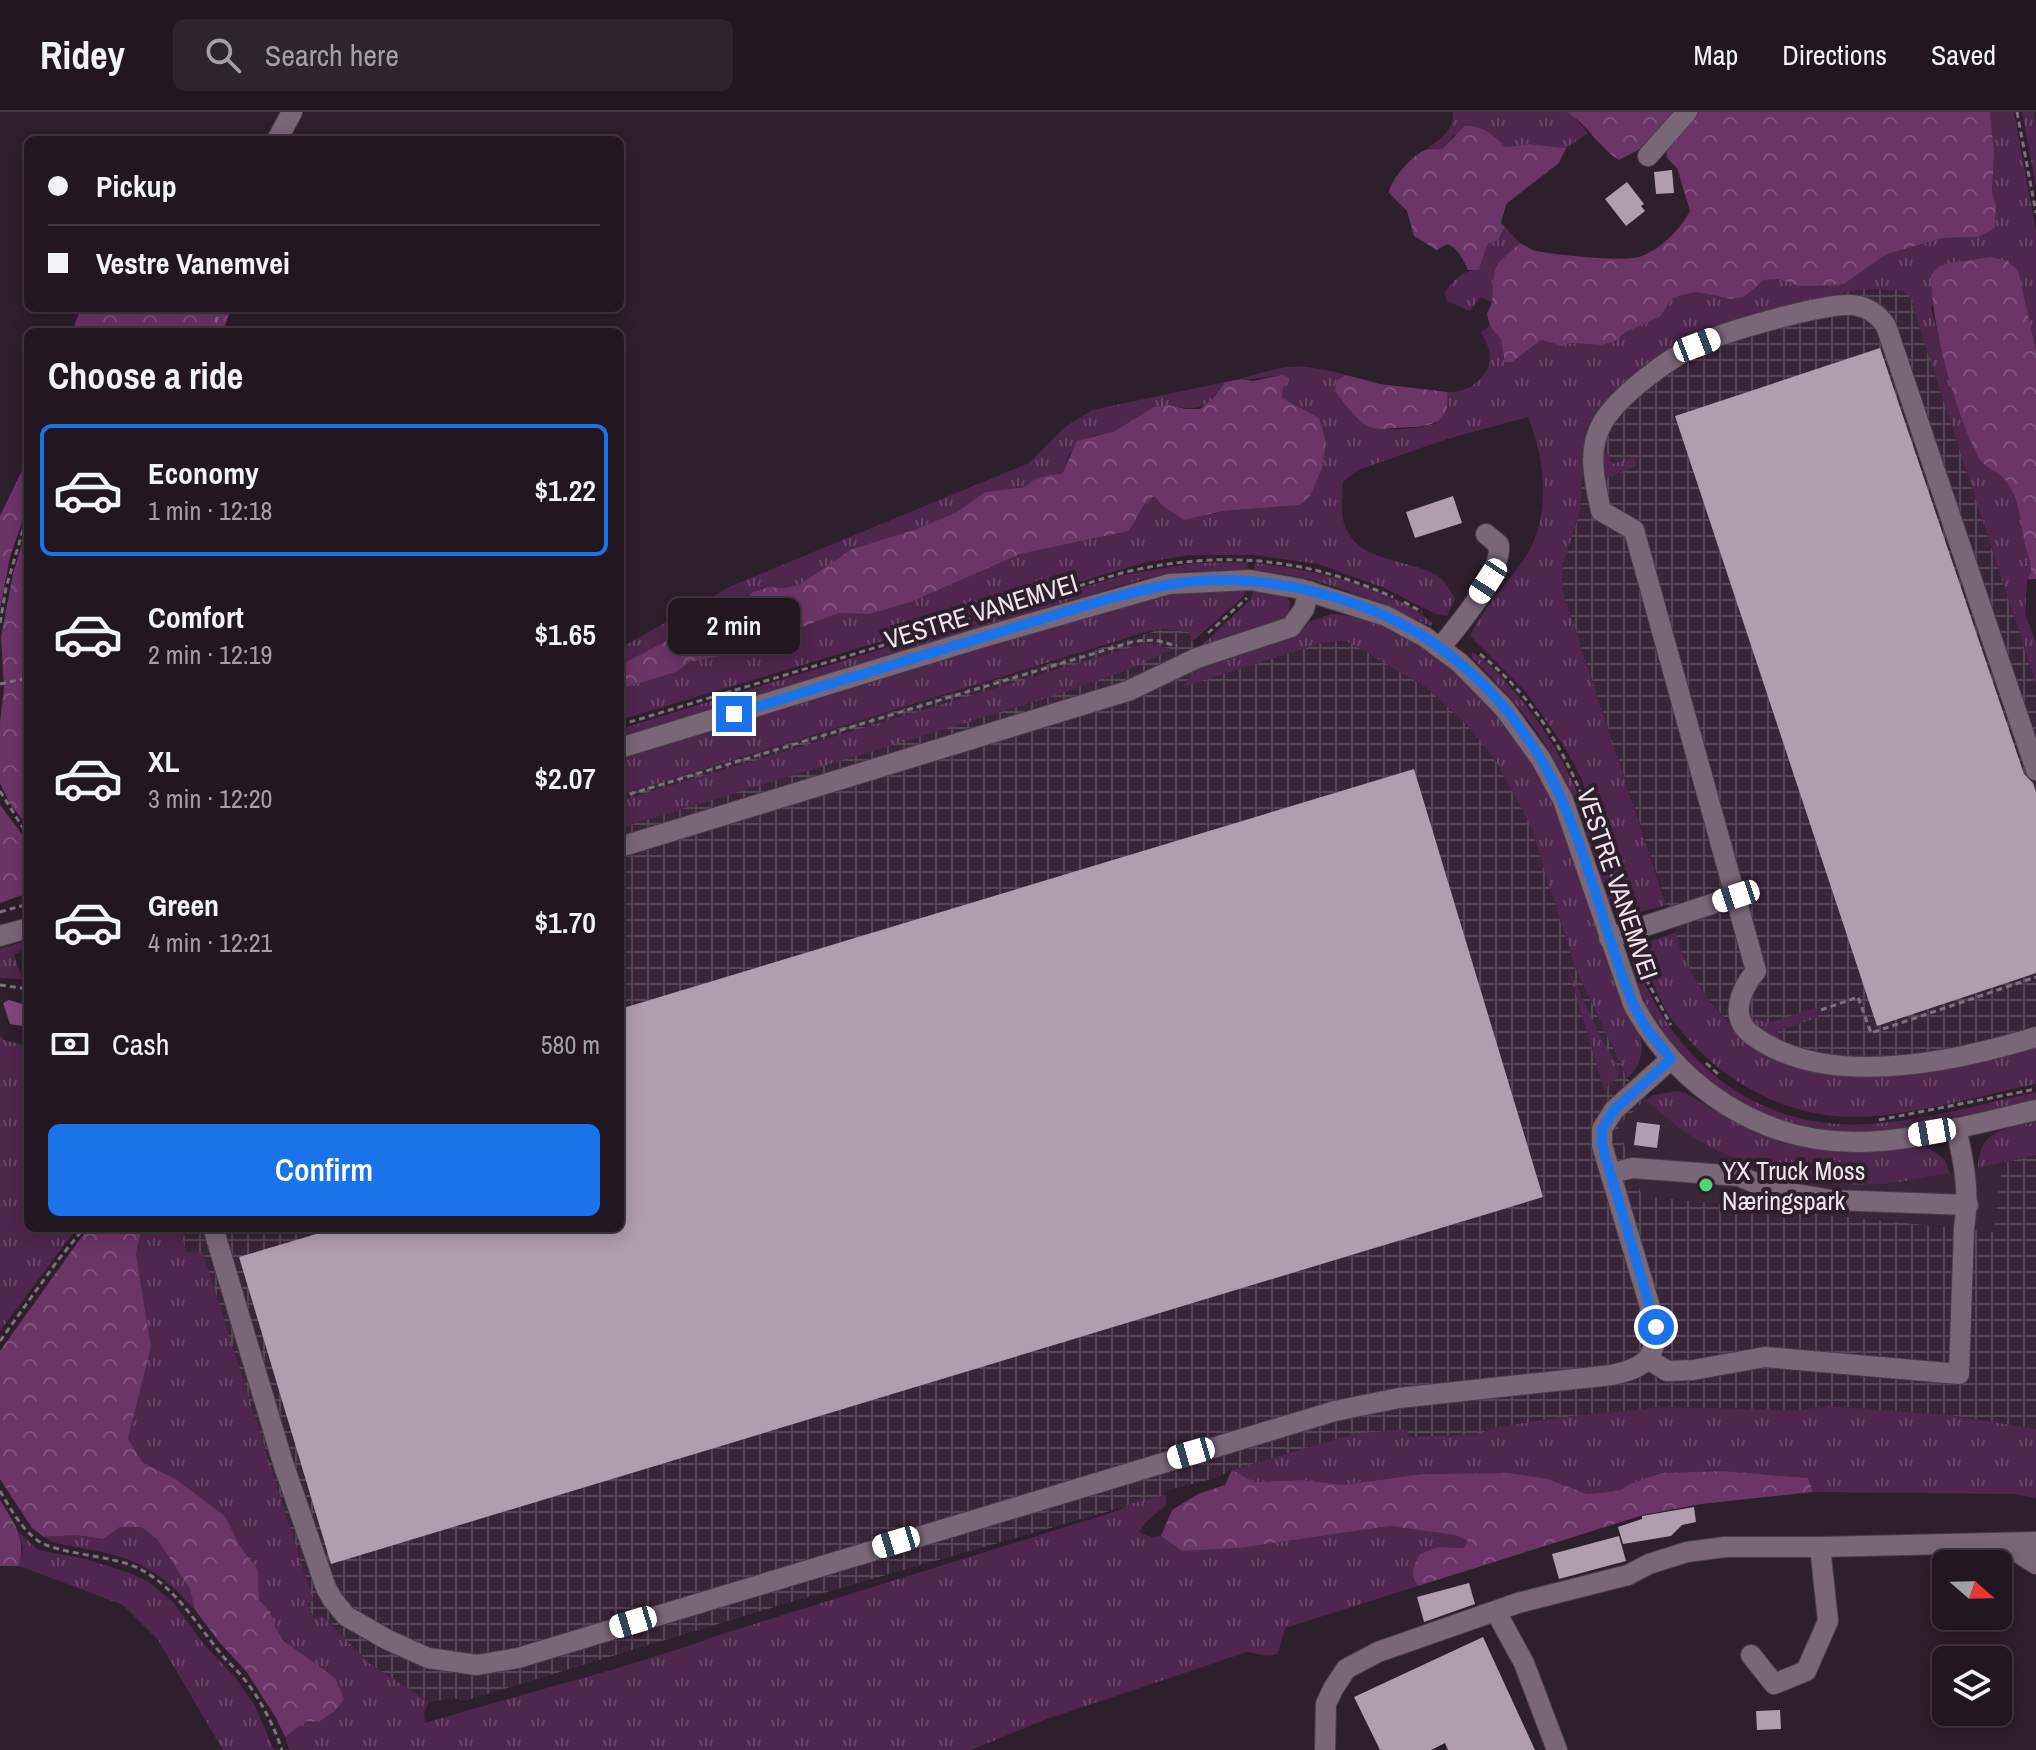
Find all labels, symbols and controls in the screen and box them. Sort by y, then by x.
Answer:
search box [173,19,733,91]
text: Ridey [40,30,125,81]
icon: search [201,33,245,77]
text: Search here [265,35,399,75]
text: Map [1694,36,1738,74]
text: Directions [1782,36,1887,74]
text: Saved [1931,36,1996,74]
text: Pickup [96,166,177,206]
text: Vestre Vanemvei [96,243,290,283]
car [1670,325,1724,365]
text: Choose a ride [48,352,243,400]
text: Economy [148,453,259,493]
icon: car [52,454,124,526]
text: $1.22 [534,470,596,510]
text: 1 min · 12:18 [148,493,272,528]
car [1465,554,1511,608]
street label: VESTRE VANEMVEI [880,565,1082,657]
text: Comfort [148,597,244,637]
icon: car [52,598,124,670]
callout: 2 min [668,598,800,654]
text: 2 min [707,608,761,643]
text: $1.65 [534,614,596,654]
text: 2 min · 12:19 [148,637,272,672]
route end [716,696,752,732]
text: XL [148,741,179,781]
icon: car [52,742,124,814]
text: $2.07 [534,758,596,798]
text: 3 min · 12:20 [148,781,272,816]
street label: VESTRE VANEMVEI [1569,784,1667,984]
car [1709,877,1763,915]
text: Green [148,885,219,925]
icon: car [52,886,124,958]
text: $1.70 [534,902,596,942]
text: 4 min · 12:21 [148,925,272,960]
icon: cash [48,1022,92,1066]
text: Cash [112,1024,169,1064]
text: 580 m [541,1027,600,1062]
car [1906,1116,1958,1148]
button: Confirm [48,1124,600,1216]
place label: YX Truck Moss Næringspark [1722,1153,1865,1218]
marker: YX Truck Moss Næringspark [1697,1176,1715,1194]
route start [1638,1309,1674,1345]
car [1165,1435,1217,1471]
car [870,1524,922,1560]
north arrow [1932,1550,2012,1630]
map controls [1932,1550,2012,1726]
car [607,1604,659,1640]
button: layers [1932,1646,2012,1726]

